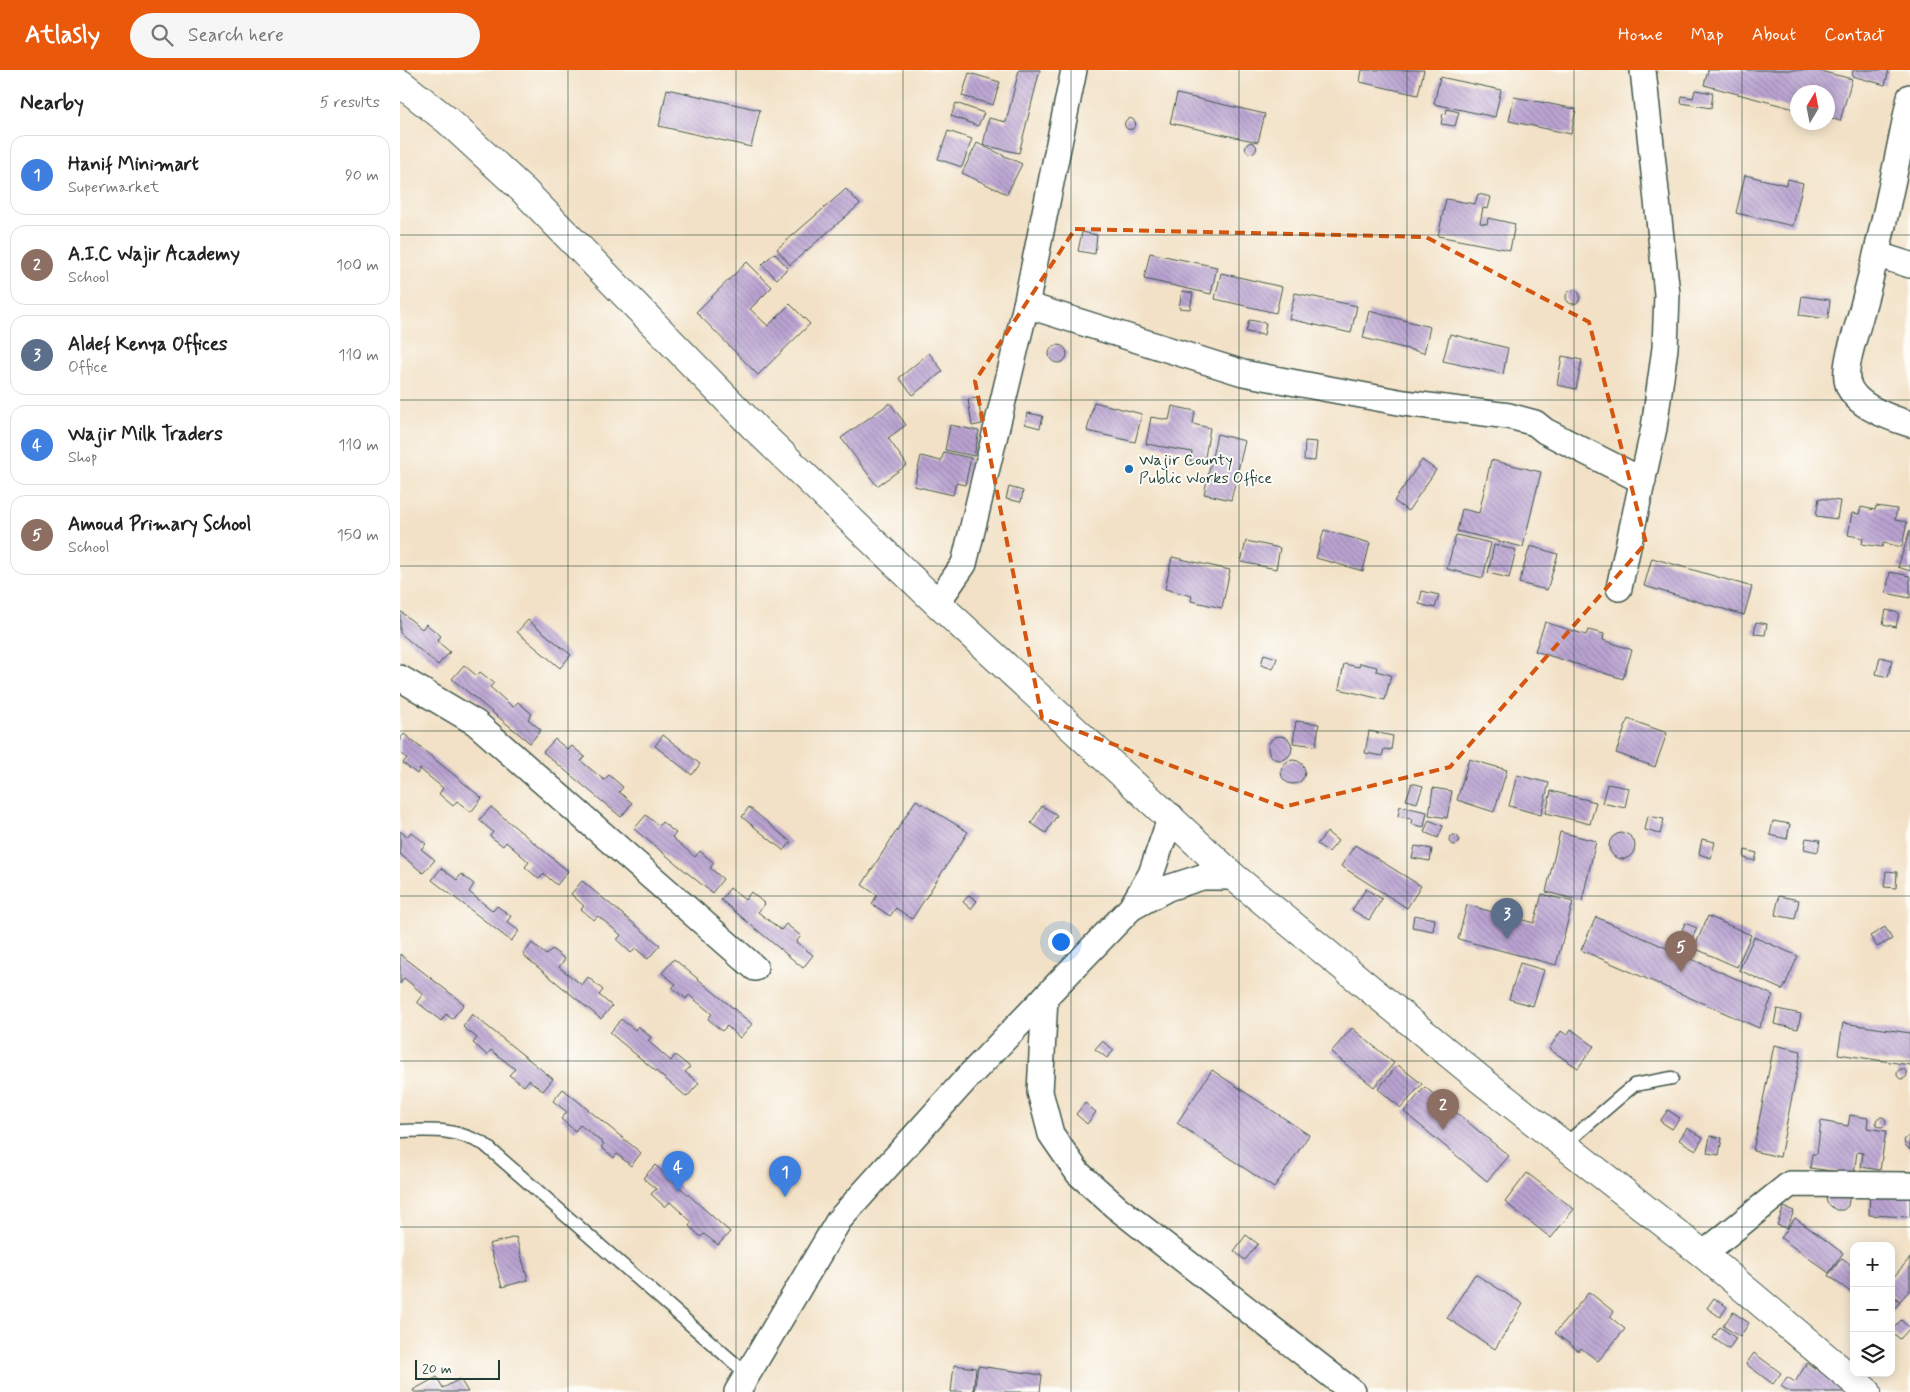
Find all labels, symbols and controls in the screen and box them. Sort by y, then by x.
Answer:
search box [130,13,480,58]
text: Atlasly [25,20,100,51]
icon: search [148,21,176,49]
text: Search here [188,23,284,48]
text: Home [1618,23,1663,47]
text: Map [1691,23,1724,47]
text: About [1752,23,1796,47]
text: Contact [1824,23,1885,47]
north arrow [1790,85,1835,130]
text: Nearby [20,89,84,117]
text: 5 results [320,92,380,113]
text: Hanif Minimart [68,152,199,177]
text: 1 [33,165,41,186]
text: 90 m [345,165,379,186]
text: Supermarket [68,177,159,198]
text: A.I.C Wajir Academy [68,242,240,267]
text: 2 [33,255,41,276]
text: 100 m [336,255,379,276]
text: School [68,267,109,288]
text: Aldef Kenya Offices [68,332,228,357]
text: 3 [33,345,41,366]
text: 110 m [338,345,379,366]
text: Office [68,357,108,378]
text: Wajir Milk Traders [68,422,223,447]
text: 4 [32,435,42,456]
text: 110 m [338,435,379,456]
text: Shop [68,447,97,468]
place label: Wajir County Public Works Office [1139,450,1272,489]
marker: Wajir County Public Works Office [1123,463,1135,475]
text: Amoud Primary School [68,512,251,537]
text: 5 [32,525,42,546]
text: 150 m [337,525,379,546]
text: School [68,537,109,558]
pin: 3 [1491,898,1523,939]
your location [1048,929,1074,955]
pin: 5 [1665,931,1697,972]
pin: 2 [1427,1089,1459,1130]
pin: 4 [662,1151,694,1192]
pin: 1 [769,1156,801,1197]
map controls [1850,1242,1895,1377]
button: + [1850,1242,1895,1287]
button: − [1850,1287,1895,1332]
button: layers [1850,1332,1895,1377]
scale bar [415,1357,500,1380]
text: 20 m [422,1360,452,1378]

